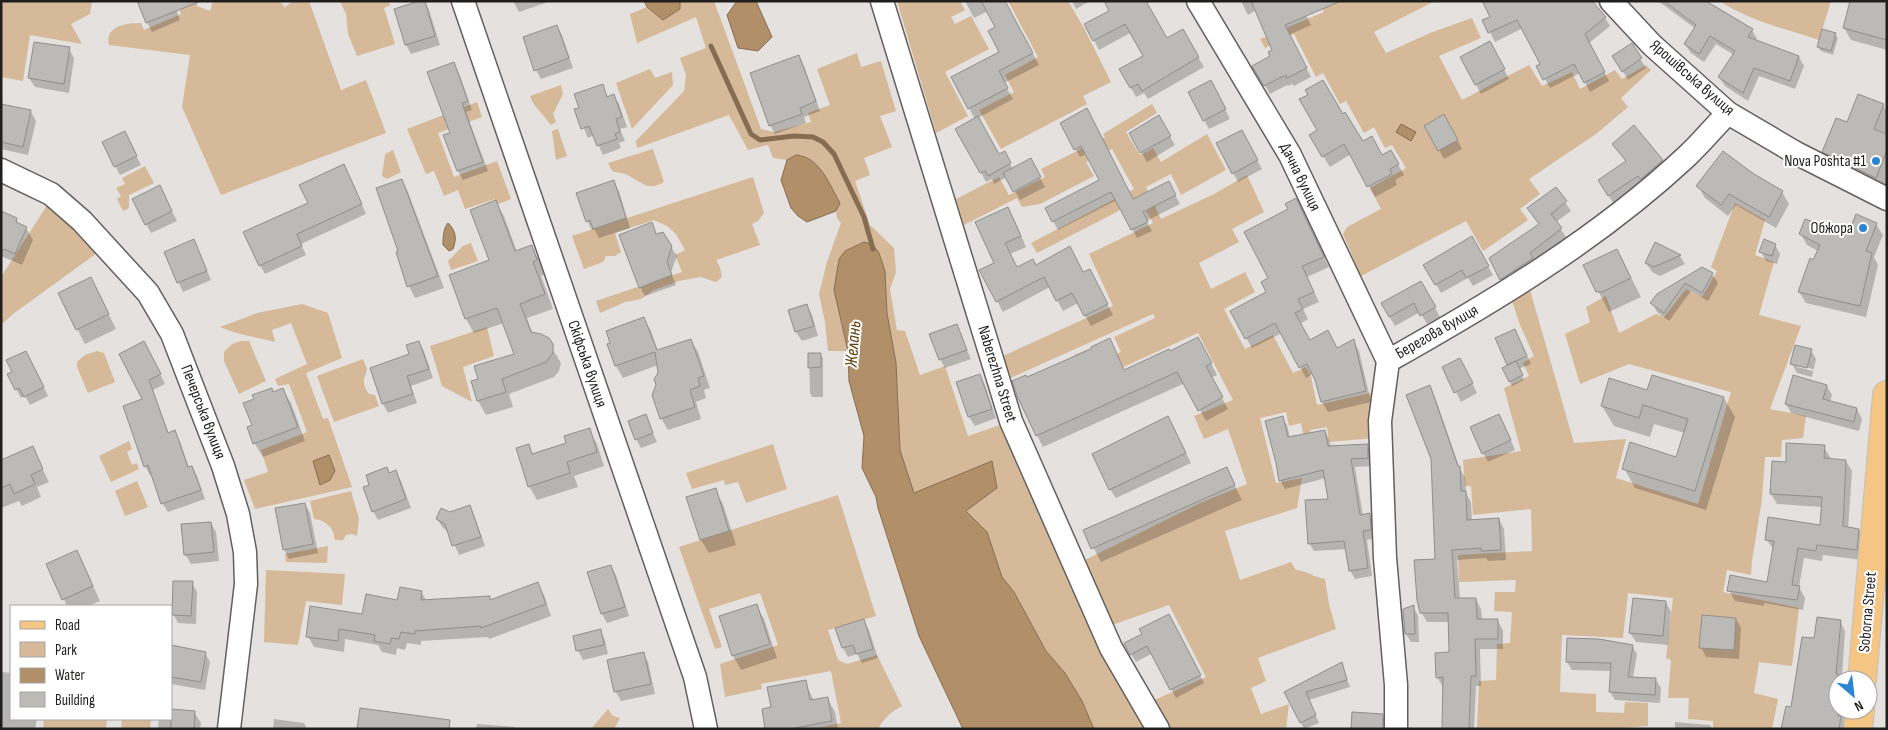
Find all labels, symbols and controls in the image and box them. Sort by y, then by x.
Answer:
street label: Ярошівська вулиця [1646,36,1738,120]
street label: Дачна вулиця [1275,140,1325,214]
place label: Nova Poshta #1 [1784,152,1866,171]
marker: Nova Poshta #1 [1870,155,1882,167]
place label: Обжора [1811,219,1853,238]
marker: Обжора [1857,222,1869,234]
street label: Берегова вулиця [1392,301,1482,363]
street label: Скіфська вулиця [563,318,611,410]
water label: Желань [840,320,865,369]
street label: Naberezhna Street [973,323,1021,425]
street label: Печерська вулиця [176,362,230,462]
street label: Soborna Street [1855,571,1881,653]
legend [10,605,172,720]
text: Road [55,616,80,635]
text: Park [55,641,77,660]
text: Water [55,666,86,685]
north arrow [1828,670,1878,720]
text: Building [55,691,95,710]
text: N [1852,697,1866,715]

